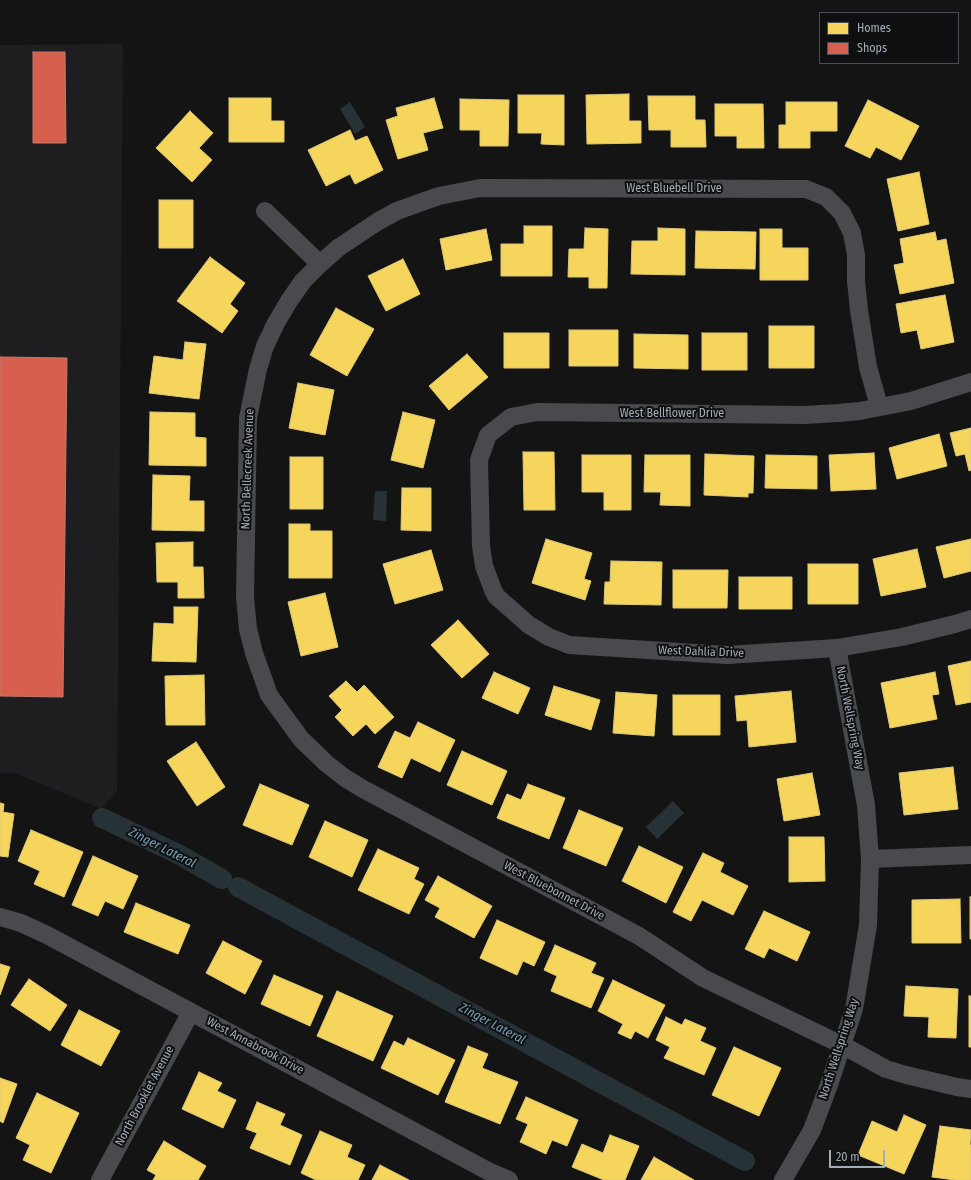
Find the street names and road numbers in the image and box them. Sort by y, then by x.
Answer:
street label: West Bluebell Drive [626,182,722,196]
street label: West Bellflower Drive [620,407,724,421]
street label: North Bellecreek Avenue [239,408,257,530]
street label: West Dahlia Drive [658,643,744,661]
street label: North Wellspring Way [833,665,867,771]
street label: West Bluebonnet Drive [501,858,607,924]
street label: North Wellspring Way [816,997,862,1101]
street label: West Annabrook Drive [204,1014,306,1078]
street label: North Brooklet Avenue [113,1043,177,1149]

